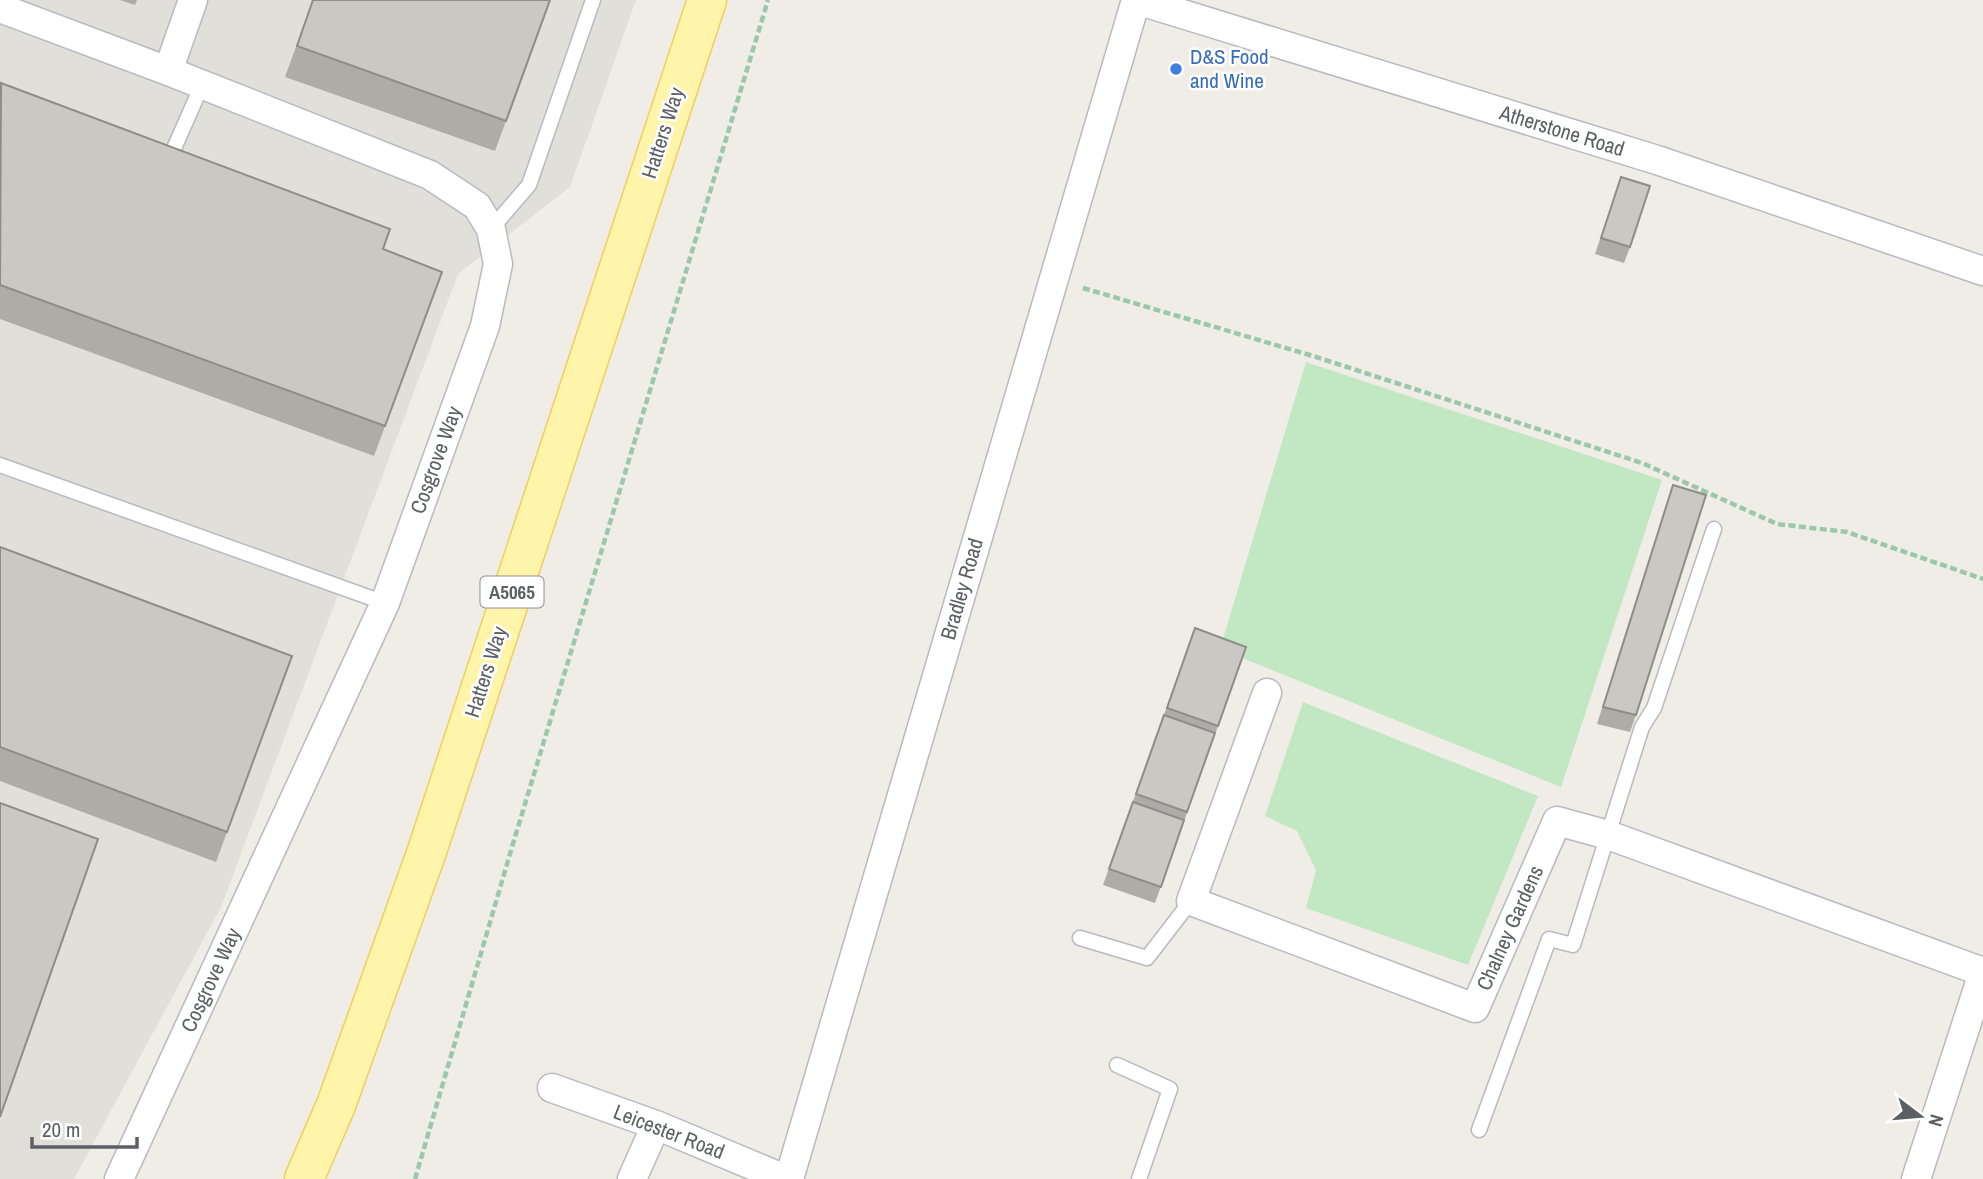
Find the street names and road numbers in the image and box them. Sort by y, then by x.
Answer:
street label: Hatters Way [634,83,691,182]
street label: Atherstone Road [1495,97,1628,163]
street label: Cosgrove Way [403,402,468,518]
street label: Bradley Road [933,535,990,643]
road number: A5065 [480,576,544,608]
street label: Hatters Way [457,622,514,721]
street label: Chalney Gardens [1469,861,1550,995]
street label: Cosgrove Way [174,922,248,1037]
street label: Leicester Road [609,1097,729,1166]

